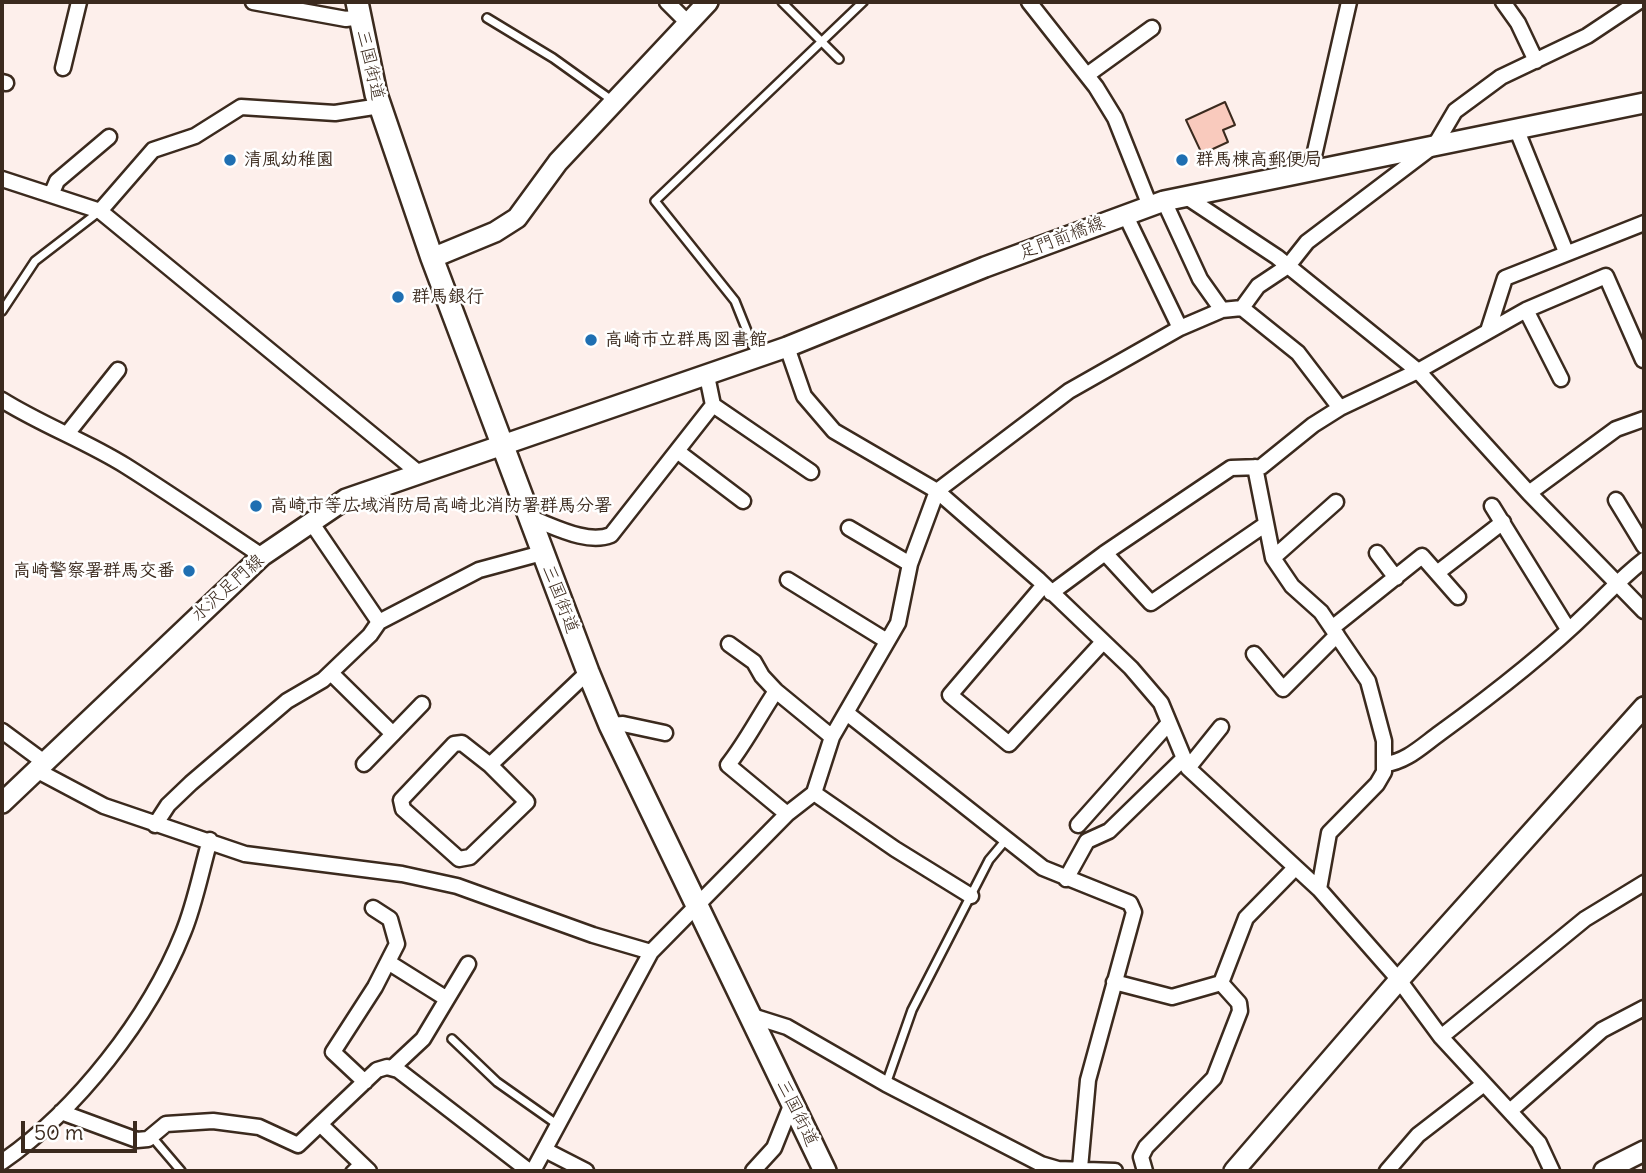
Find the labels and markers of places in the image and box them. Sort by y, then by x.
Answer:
place label: 清風幼稚園 [244,149,334,171]
place label: 群馬棟高郵便局 [1196,149,1322,171]
marker: 清風幼稚園 [222,152,238,168]
marker: 群馬棟高郵便局 [1174,152,1190,168]
place label: 群馬銀行 [412,286,484,308]
marker: 群馬銀行 [390,289,406,305]
place label: 高崎市立群馬図書館 [605,329,767,351]
marker: 高崎市立群馬図書館 [583,332,599,348]
place label: 高崎市等広域消防局高崎北消防署群馬分署 [270,495,612,517]
marker: 高崎市等広域消防局高崎北消防署群馬分署 [248,498,264,514]
place label: 高崎警察署群馬交番 [13,560,175,582]
marker: 高崎警察署群馬交番 [181,563,197,579]

